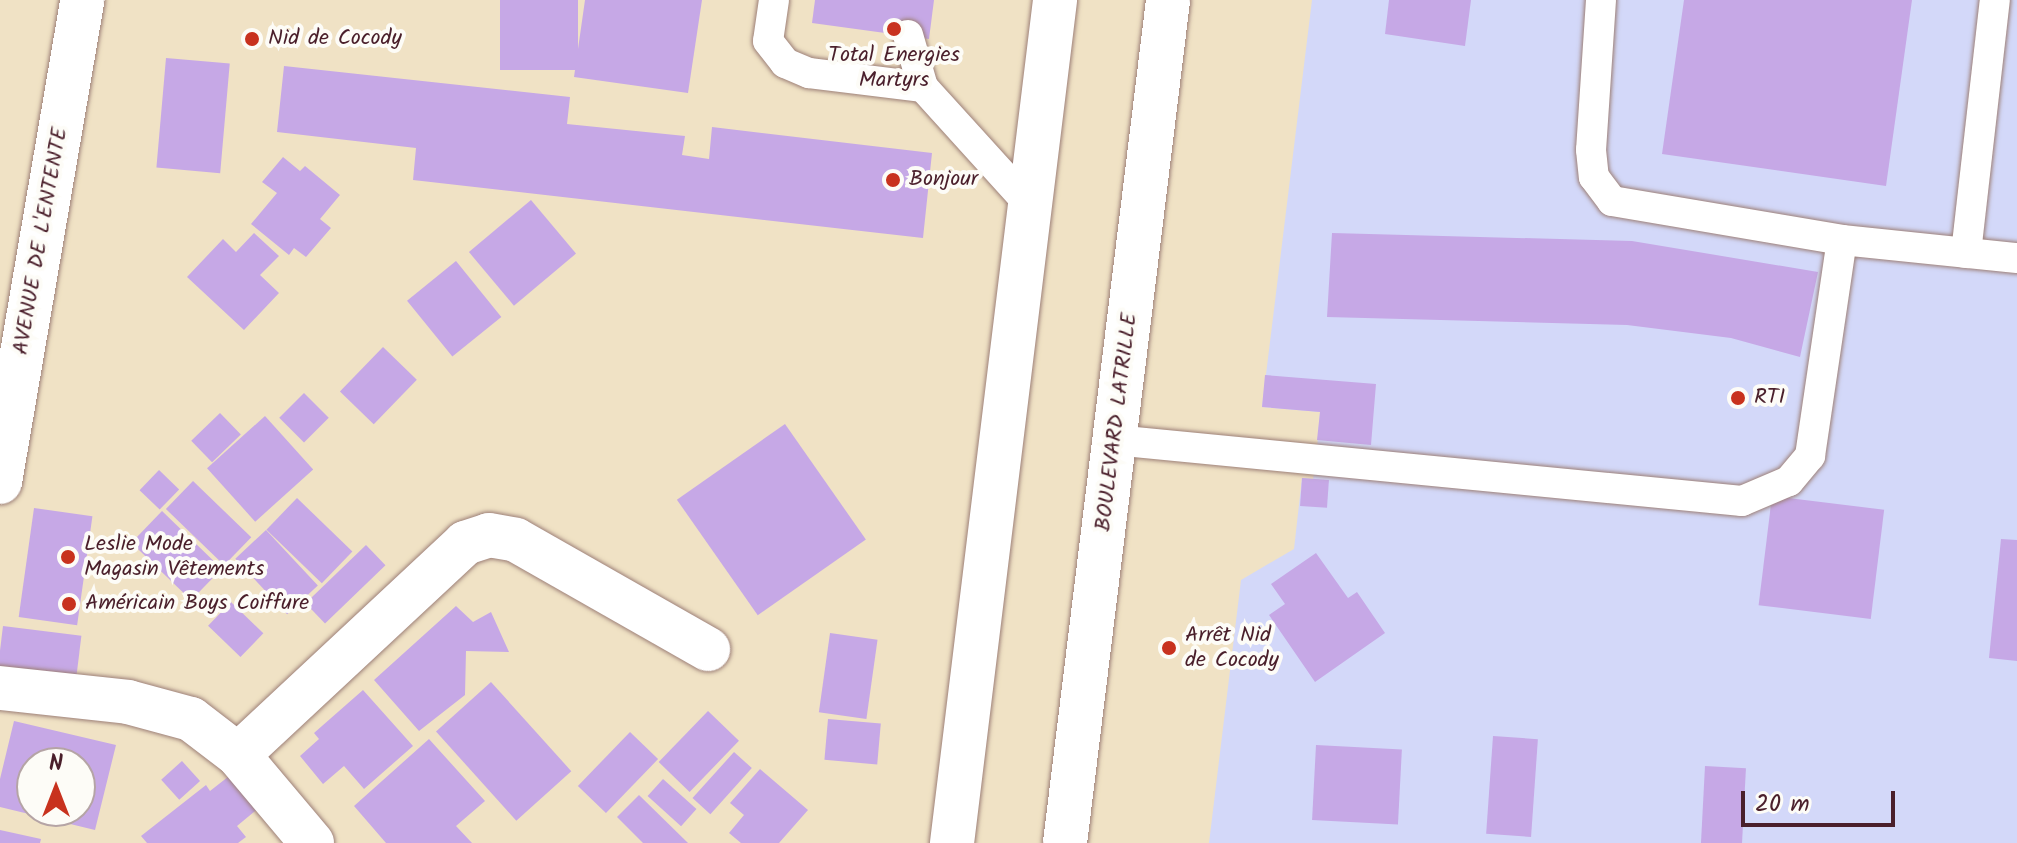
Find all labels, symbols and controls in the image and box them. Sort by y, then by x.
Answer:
marker: Total Energies Martyrs [885,20,903,38]
place label: Nid de Cocody [268,26,402,52]
marker: Nid de Cocody [243,30,261,48]
place label: Total Energies Martyrs [828,42,960,94]
street label: AVENUE DE L'ENTENTE [8,125,74,357]
place label: Bonjour [909,167,978,193]
marker: Bonjour [884,171,902,189]
street label: BOULEVARD LATRILLE [1090,311,1144,533]
place label: RTI [1754,385,1785,411]
marker: RTI [1729,389,1747,407]
place label: Leslie Mode Magasin Vêtements [84,531,264,582]
marker: Leslie Mode Magasin Vêtements [59,548,77,566]
place label: Américain Boys Coiffure [85,591,309,617]
marker: Américain Boys Coiffure [60,595,78,613]
place label: Arrêt Nid de Cocody [1185,622,1279,674]
marker: Arrêt Nid de Cocody [1160,639,1178,657]
north arrow [16,747,96,827]
text: N [49,747,63,782]
scale bar [1745,775,1899,825]
text: 20 m [1755,785,1810,824]

